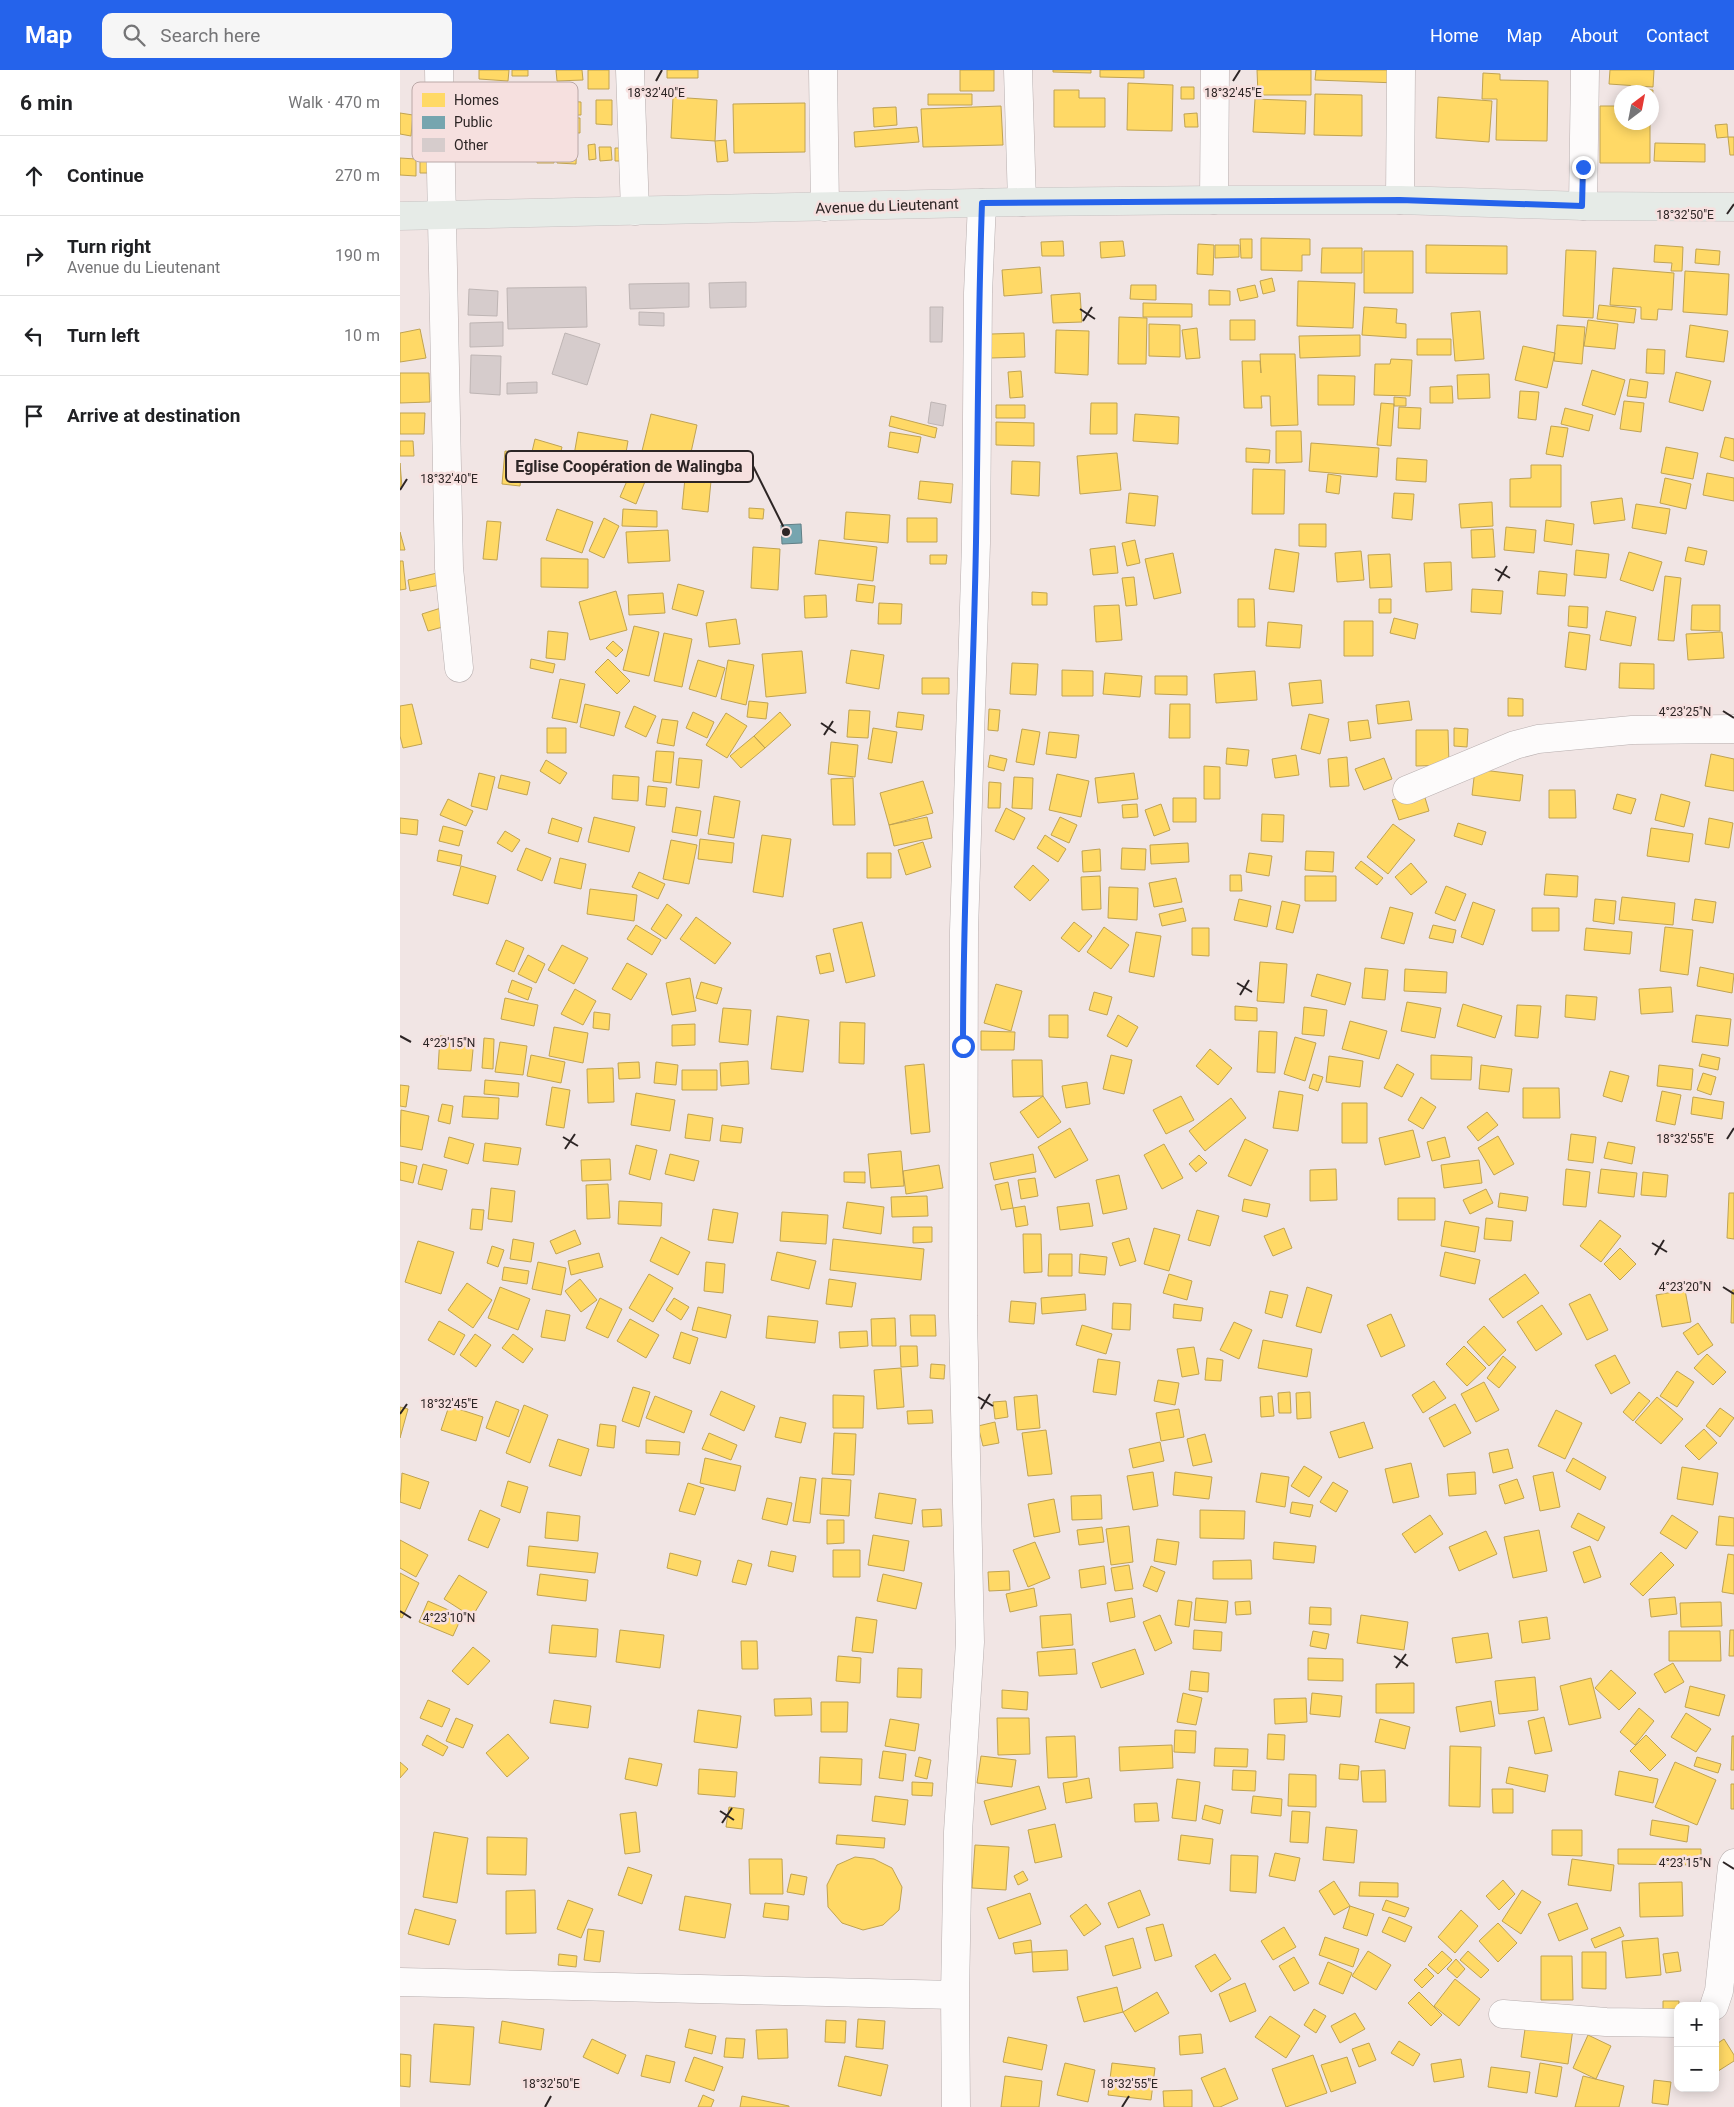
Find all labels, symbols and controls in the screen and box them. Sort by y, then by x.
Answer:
search box [102,13,452,58]
text: Map [25,21,72,49]
icon: search [120,21,148,49]
text: Search here [160,24,260,47]
text: Home [1430,25,1479,46]
text: Map [1507,25,1542,46]
text: About [1570,25,1618,46]
text: Contact [1646,25,1709,46]
legend [412,82,578,162]
north arrow [1614,85,1659,130]
text: 18°32'40"E [627,86,685,100]
text: 18°32'45"E [1204,86,1262,100]
text: 6 min [20,91,73,115]
text: Homes [454,92,499,108]
text: Walk · 470 m [288,93,380,112]
text: Public [454,114,493,130]
text: Other [454,137,488,153]
route end [1572,156,1595,179]
icon: ahead [20,162,48,190]
text: Continue [67,164,144,187]
text: 270 m [335,166,380,185]
street label: Avenue du Lieutenant [815,194,959,218]
text: 18°32'50"E [1656,208,1714,222]
text: Turn right [67,235,151,258]
icon: right [20,242,48,270]
text: 190 m [335,246,380,265]
text: Avenue du Lieutenant [67,258,220,277]
icon: left [20,322,48,350]
text: Turn left [67,324,140,347]
text: 10 m [344,326,380,345]
icon: arrive [20,402,48,430]
text: Arrive at destination [67,404,240,427]
callout: Eglise Coopération de Walingba [506,451,753,482]
text: Eglise Coopération de Walingba [515,457,743,476]
text: 18°32'40"E [420,472,478,486]
text: 4°23'25"N [1659,705,1711,719]
route start [952,1035,975,1058]
text: 4°23'15"N [423,1036,475,1050]
text: 18°32'55"E [1656,1132,1714,1146]
text: 4°23'20"N [1659,1280,1711,1294]
text: 18°32'45"E [420,1397,478,1411]
text: 4°23'10"N [423,1611,475,1625]
text: 4°23'15"N [1659,1856,1711,1870]
map controls [1674,2002,1719,2092]
button: + [1674,2002,1719,2047]
button: − [1674,2047,1719,2092]
text: 18°32'50"E [522,2077,580,2091]
text: 18°32'55"E [1100,2077,1158,2091]

